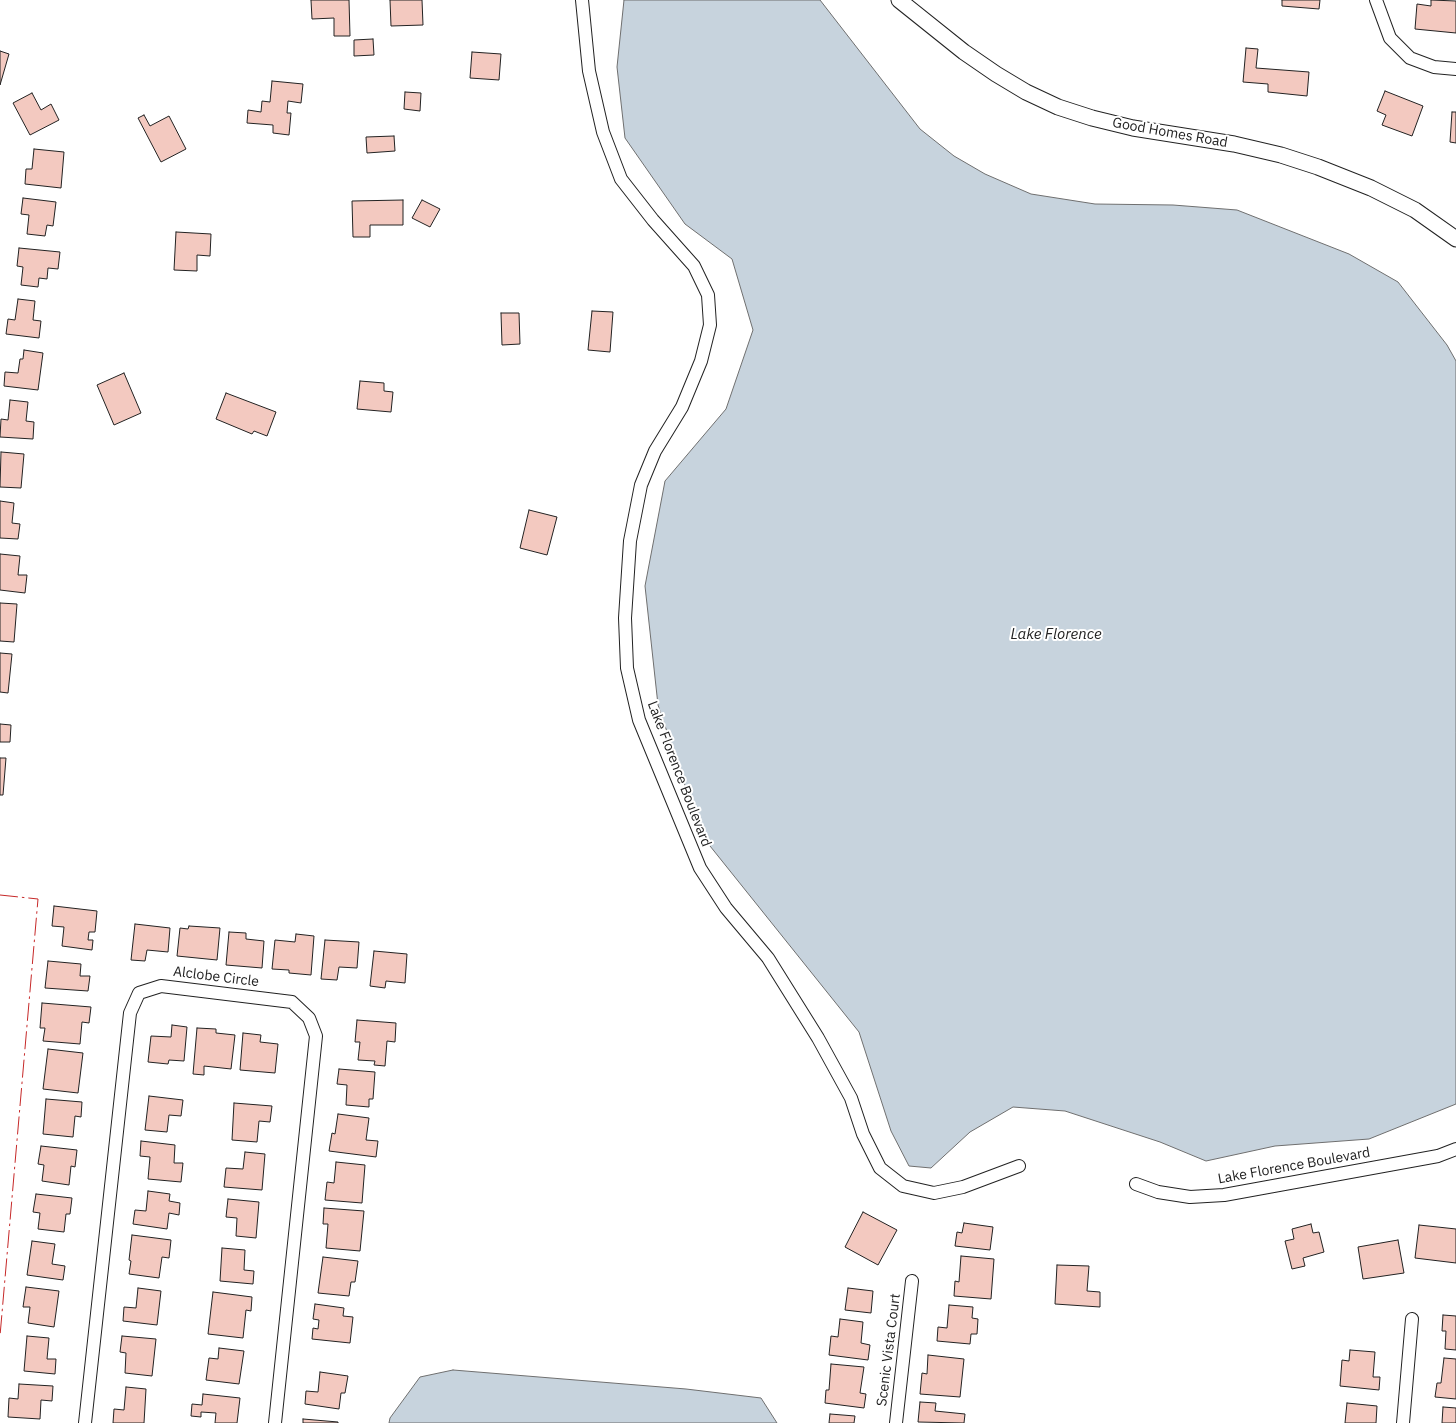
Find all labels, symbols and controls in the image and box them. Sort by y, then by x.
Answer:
street label: Good Homes Road [1111,115,1229,151]
water label: Lake Florence [1010,626,1102,644]
street label: Lake Florence Boulevard [643,699,715,849]
street label: Alclobe Circle [172,963,260,991]
street label: Lake Florence Boulevard [1216,1144,1372,1188]
street label: Scenic Vista Court [874,1293,904,1407]

